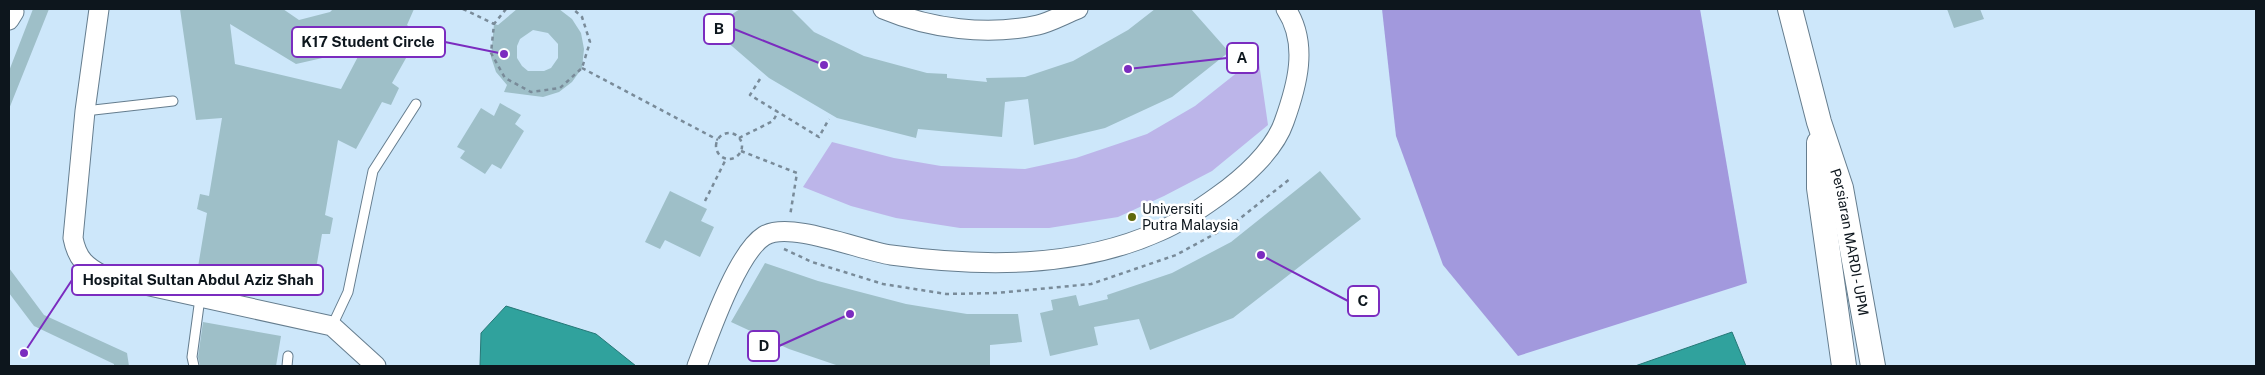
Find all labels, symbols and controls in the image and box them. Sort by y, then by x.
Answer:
callout: B [704,14,734,44]
text: B [714,20,724,37]
callout: K17 Student Circle [292,27,445,57]
text: K17 Student Circle [301,33,435,50]
callout: A [1227,43,1258,73]
text: A [1237,49,1248,66]
street label: Persiaran MARDI - UPM [1827,166,1872,317]
place label: Universiti Putra Malaysia [1142,201,1238,233]
marker: Universiti Putra Malaysia [1126,211,1138,223]
callout: Hospital Sultan Abdul Aziz Shah [72,265,323,295]
text: Hospital Sultan Abdul Aziz Shah [82,271,314,288]
callout: C [1348,286,1379,316]
text: C [1358,292,1369,309]
callout: D [748,331,779,361]
text: D [759,337,770,354]

